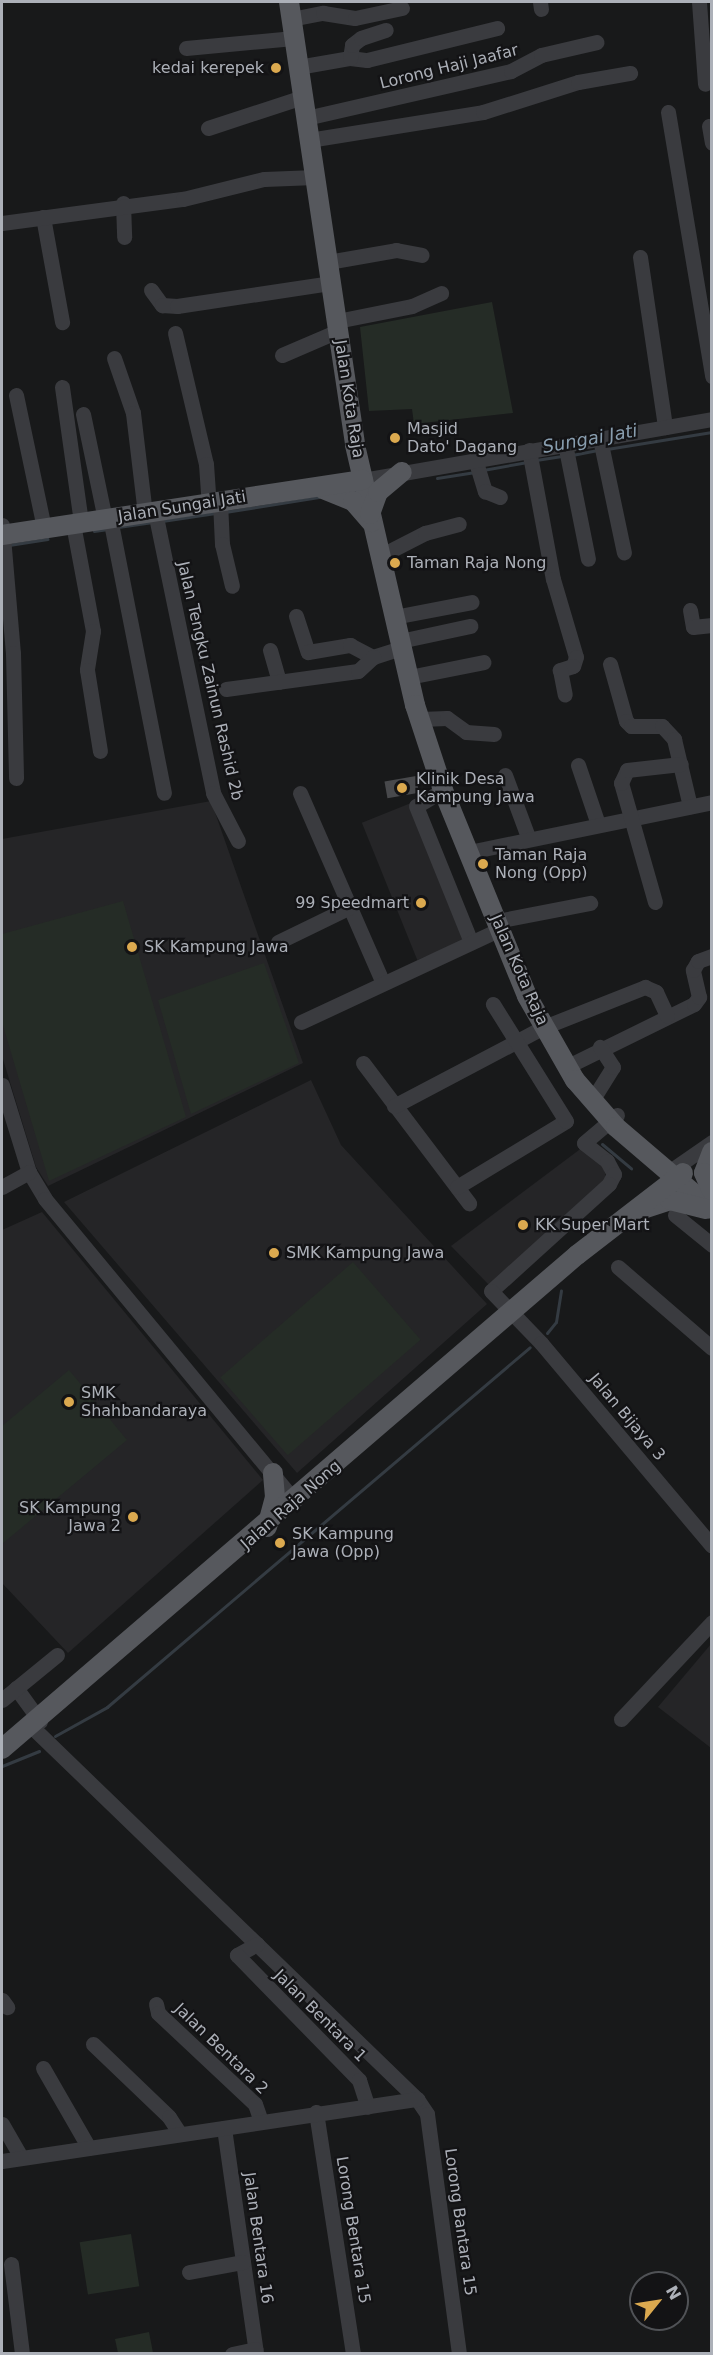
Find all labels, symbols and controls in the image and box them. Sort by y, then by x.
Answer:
street label: Lorong Haji Jaafar [378,41,520,93]
place label: kedai kerepek [152,58,264,78]
marker: kedai kerepek [269,61,283,75]
street label: Jalan Kota Raja [330,338,368,460]
place label: Masjid Dato' Dagang [407,419,517,457]
water label: Sungai Jati [541,420,639,458]
marker: Masjid Dato' Dagang [388,431,402,445]
street label: Jalan Sungai Jati [117,487,247,527]
place label: Taman Raja Nong [407,553,547,573]
marker: Taman Raja Nong [388,556,402,570]
street label: Jalan Tengku Zainun Rashid 2b [173,559,247,803]
place label: Klinik Desa Kampung Jawa [416,769,535,807]
marker: Klinik Desa Kampung Jawa [393,779,411,797]
place label: Taman Raja Nong (Opp) [495,845,588,883]
marker: Taman Raja Nong (Opp) [476,857,490,871]
place label: 99 Speedmart [295,893,409,913]
marker: 99 Speedmart [414,896,428,910]
street label: Jalan Kota Raja [486,912,552,1028]
place label: SK Kampung Jawa [144,937,288,957]
marker: SK Kampung Jawa [125,940,139,954]
place label: KK Super Mart [535,1215,649,1235]
marker: KK Super Mart [516,1218,530,1232]
place label: SMK Kampung Jawa [286,1243,444,1263]
marker: SMK Kampung Jawa [267,1246,281,1260]
street label: Jalan Bijaya 3 [585,1369,669,1465]
place label: SMK Shahbandaraya [81,1383,207,1421]
marker: SMK Shahbandaraya [62,1395,76,1409]
street label: Jalan Raja Nong [237,1456,345,1554]
place label: SK Kampung Jawa 2 [19,1498,121,1536]
marker: SK Kampung Jawa 2 [126,1510,140,1524]
place label: SK Kampung Jawa (Opp) [292,1524,394,1562]
marker: SK Kampung Jawa (Opp) [273,1536,287,1550]
street label: Jalan Bentara 1 [270,1966,370,2066]
street label: Jalan Bentara 2 [170,1999,272,2099]
street label: Lorong Bantara 15 [440,2147,480,2297]
street label: Lorong Bentara 15 [332,2155,374,2305]
street label: Jalan Bentara 16 [239,2171,277,2305]
north arrow [629,2271,689,2331]
text: N [662,2282,685,2303]

